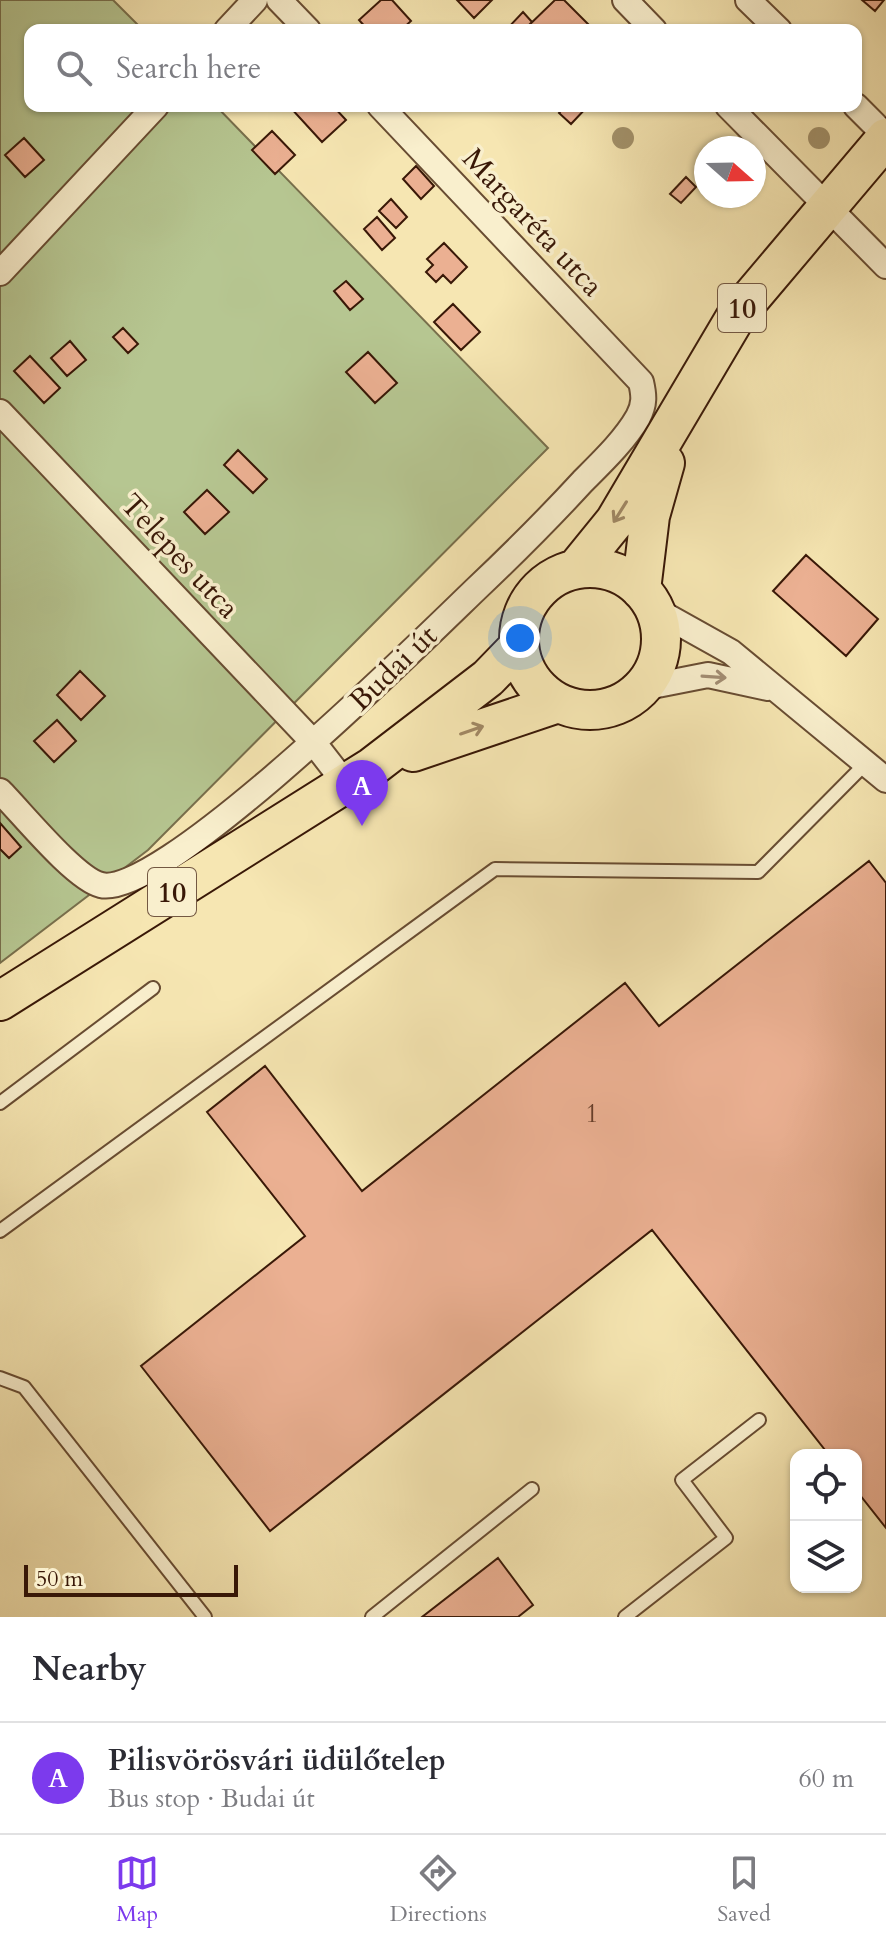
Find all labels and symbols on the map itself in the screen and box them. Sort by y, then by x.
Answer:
north arrow [694,136,766,208]
street label: Margaréta utca [453,139,612,306]
road number: 10 [718,284,766,332]
street label: Telepes utca [111,485,248,628]
one-way arrow [612,501,629,523]
street label: Budai út [340,616,447,721]
your location [500,618,540,658]
one-way arrow [701,670,727,685]
one-way arrow [459,722,484,737]
pin: A [336,760,388,826]
road number: 10 [148,868,196,916]
house number: 1 [585,1096,599,1131]
scale bar [24,1561,238,1597]

